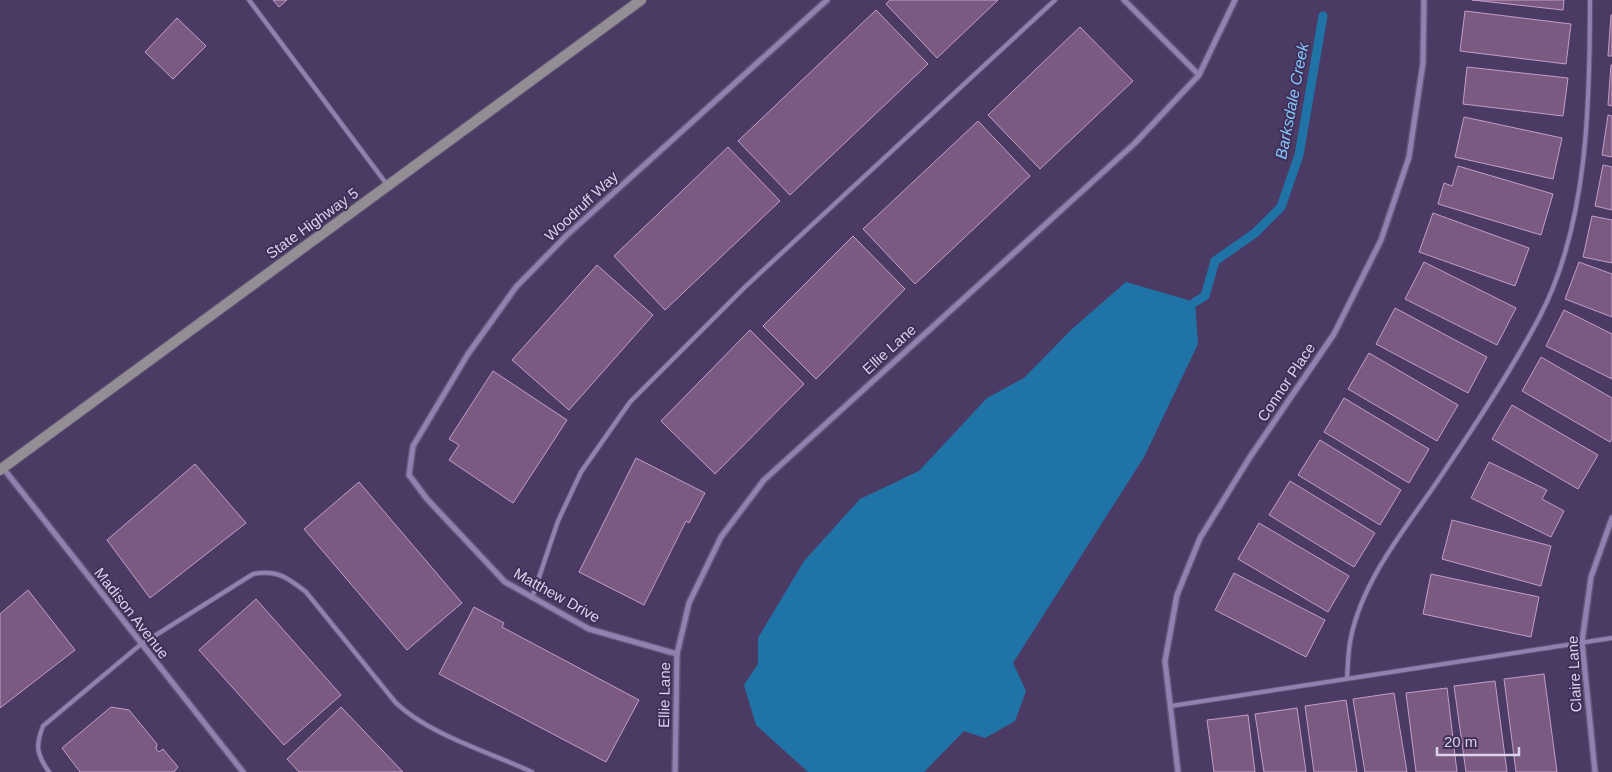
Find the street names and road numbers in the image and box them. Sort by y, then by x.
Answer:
street label: Woodruff Way [541,167,622,244]
street label: State Highway 5 [263,184,361,262]
street label: Ellie Lane [859,321,919,377]
street label: Connor Place [1254,340,1318,424]
street label: Madison Avenue [91,564,173,662]
street label: Matthew Drive [511,564,603,626]
street label: Claire Lane [1564,635,1584,713]
street label: Ellie Lane [655,662,673,728]

